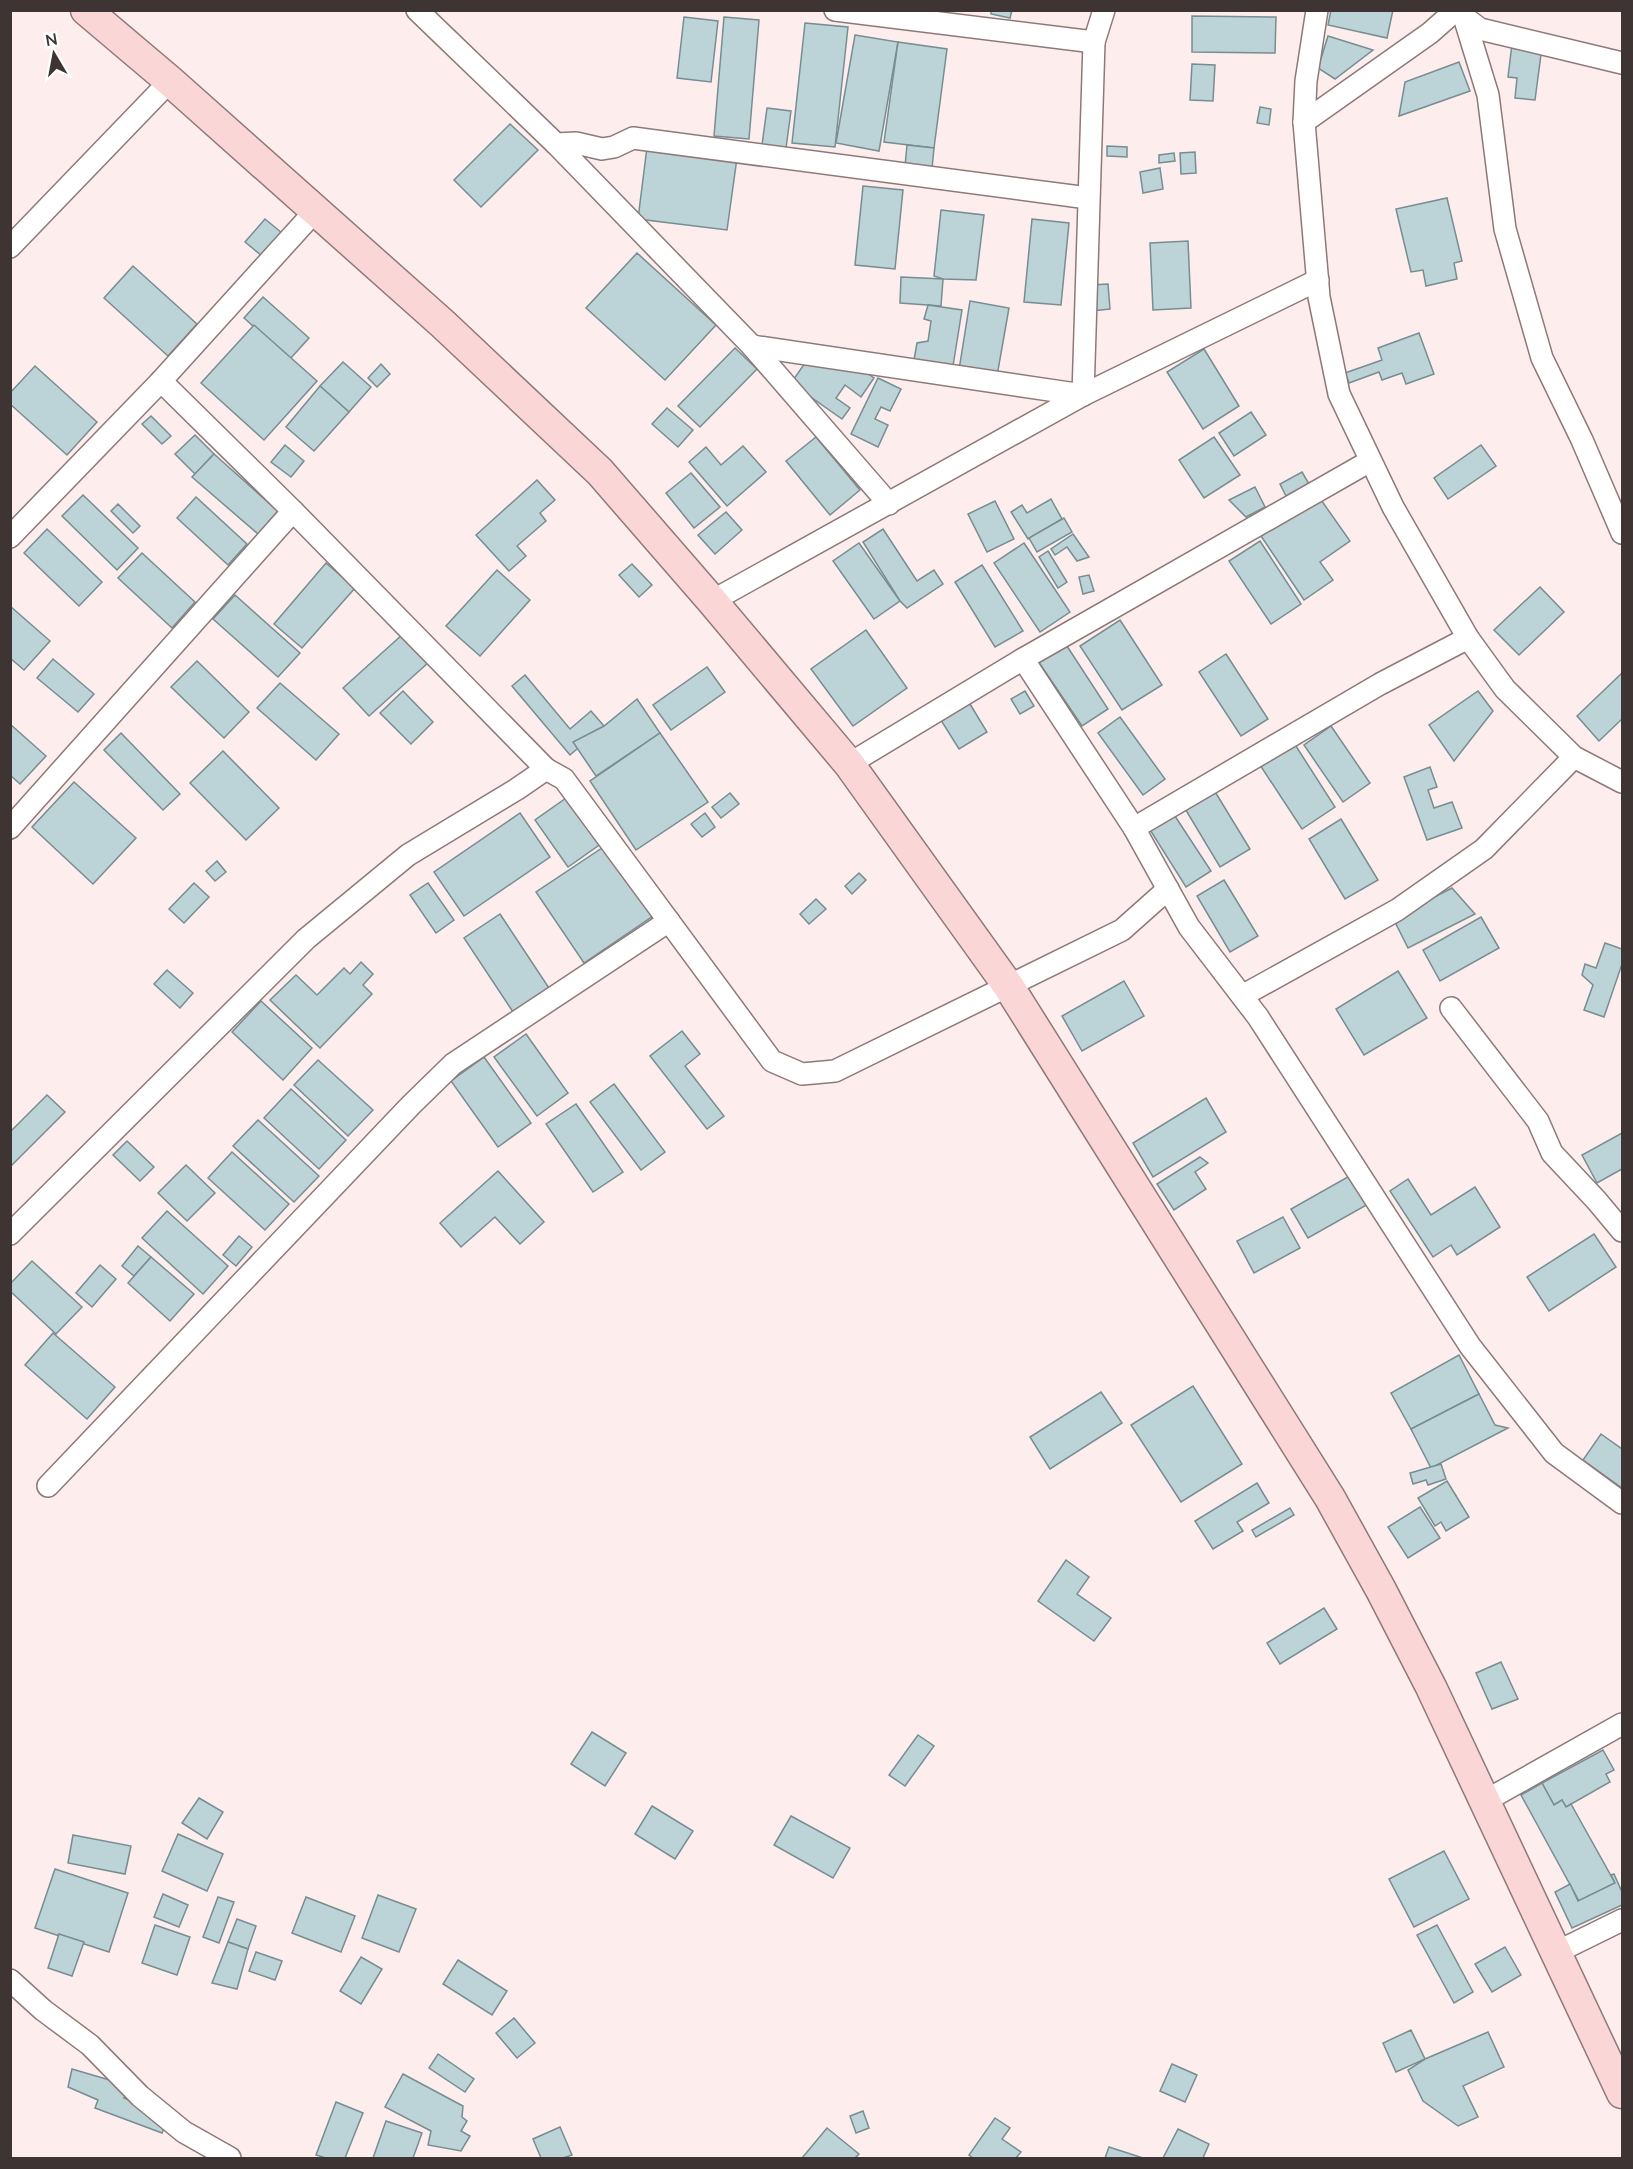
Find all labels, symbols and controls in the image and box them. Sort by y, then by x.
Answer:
north arrow [24,24,84,84]
text: N [44,28,59,52]

